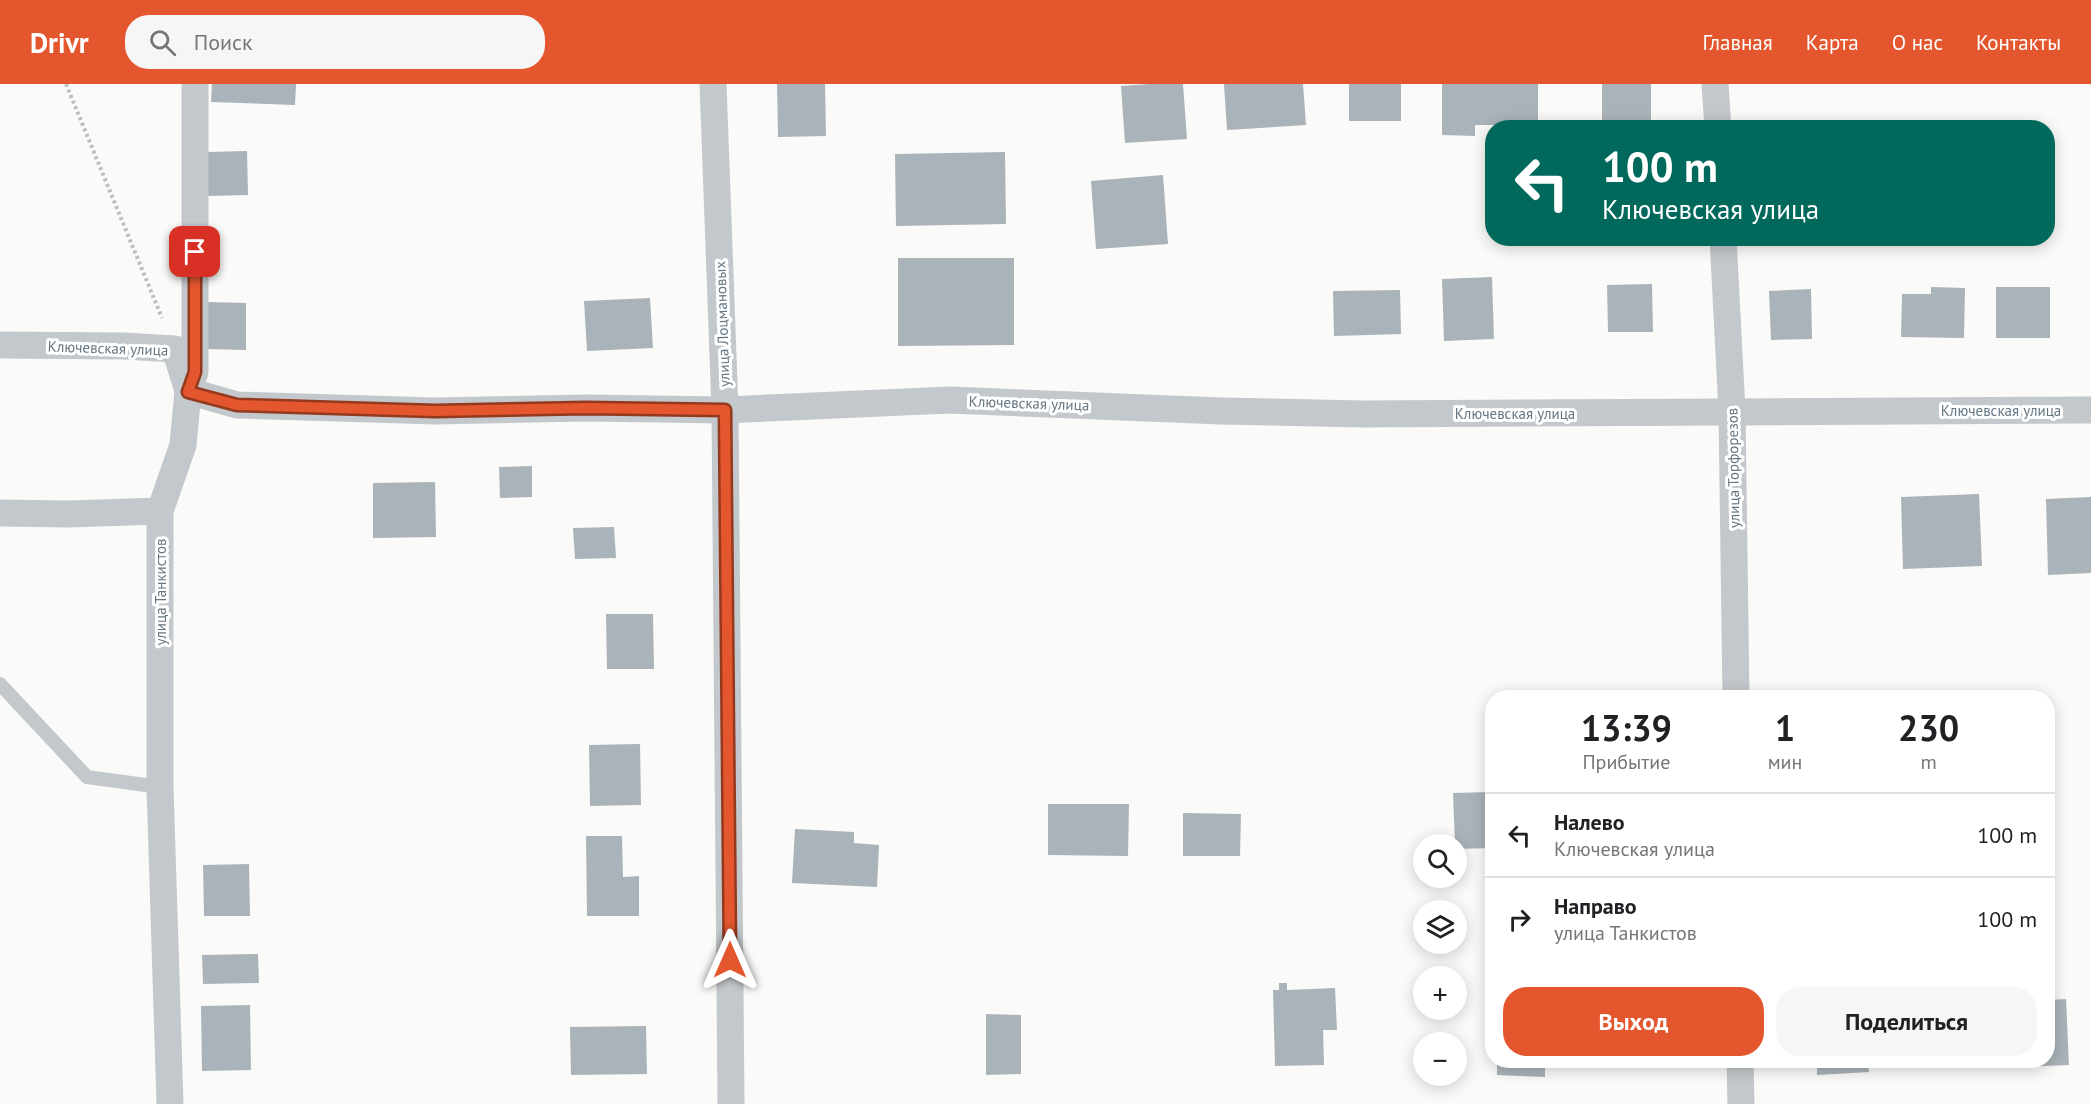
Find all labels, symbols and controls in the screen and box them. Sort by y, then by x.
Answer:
search box [125,15,545,69]
text: Drivr [30,24,89,61]
icon: search [146,26,179,59]
text: Поиск [194,28,252,56]
text: Главная [1702,29,1773,56]
text: Карта [1806,29,1859,56]
text: О нас [1892,29,1943,56]
text: Контакты [1976,29,2061,56]
text: 100 m [1602,139,1718,194]
icon: left [1503,144,1581,222]
text: Ключевская улица [1602,192,1819,226]
pin [169,226,220,277]
icon: arrive [178,235,211,268]
street label: улица Лоцмановых [710,260,734,387]
street label: Ключевская улица [47,336,169,360]
street label: Ключевская улица [968,391,1090,415]
street label: Ключевская улица [1941,401,2061,420]
street label: Ключевская улица [1455,404,1575,423]
street label: улица Торфорезов [1722,408,1744,528]
street label: улица Танкистов [151,538,170,646]
text: 13:39 [1581,704,1672,751]
text: 1 [1775,704,1795,751]
text: 230 [1898,704,1959,751]
text: Прибытие [1582,749,1670,775]
text: мин [1768,749,1802,775]
text: m [1921,749,1937,775]
text: Налево [1554,808,1625,836]
icon: left [1503,819,1536,852]
text: 100 m [1977,821,2037,849]
map controls [1413,834,1467,1086]
button: search [1413,834,1467,888]
text: Ключевская улица [1554,836,1715,862]
text: Направо [1554,892,1637,920]
button: layers [1413,900,1467,954]
icon: right [1503,903,1536,936]
text: 100 m [1977,905,2037,933]
text: улица Танкистов [1554,920,1697,946]
position arrow [698,928,762,992]
button: + [1413,966,1467,1020]
button: Выход [1503,987,1764,1056]
button: Поделиться [1776,987,2037,1056]
button: − [1413,1032,1467,1086]

